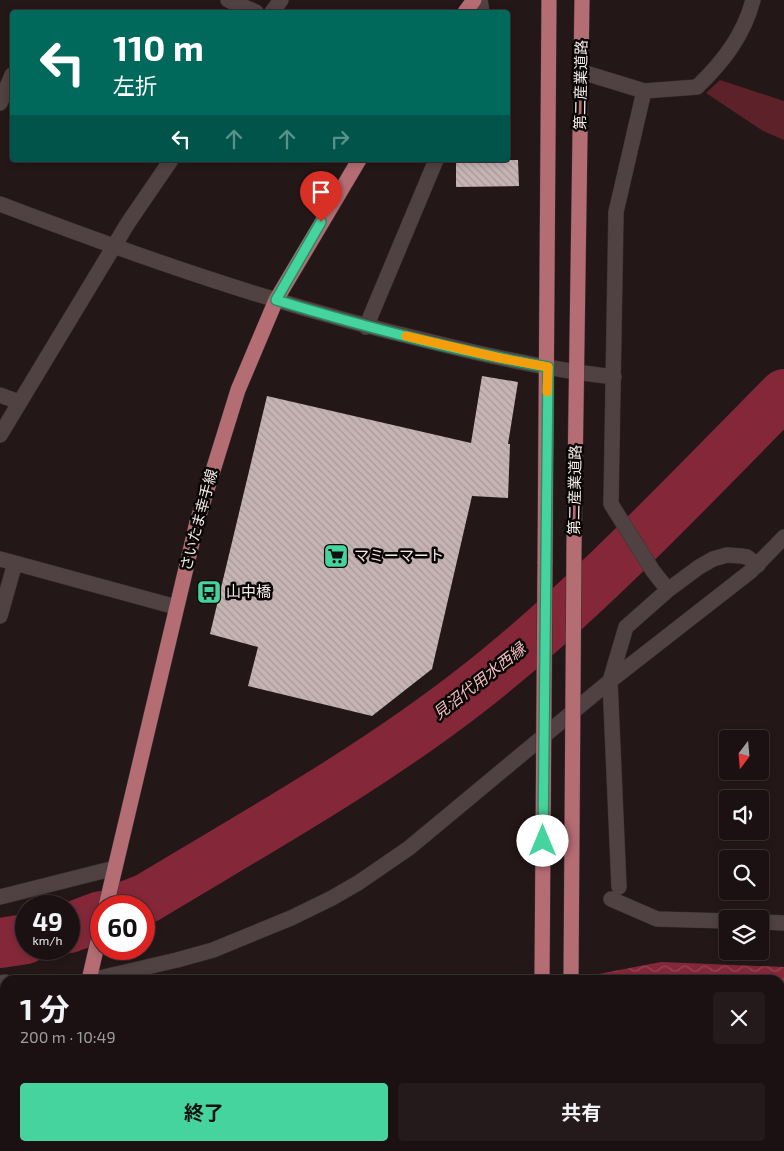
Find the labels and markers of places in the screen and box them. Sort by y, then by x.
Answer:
pin [300,171,342,222]
supermarket icon: マミーマート [323,543,349,569]
place label: マミーマート [354,546,444,564]
bus stop icon: 山中橋 [196,579,222,605]
place label: 山中橋 [226,582,271,600]

